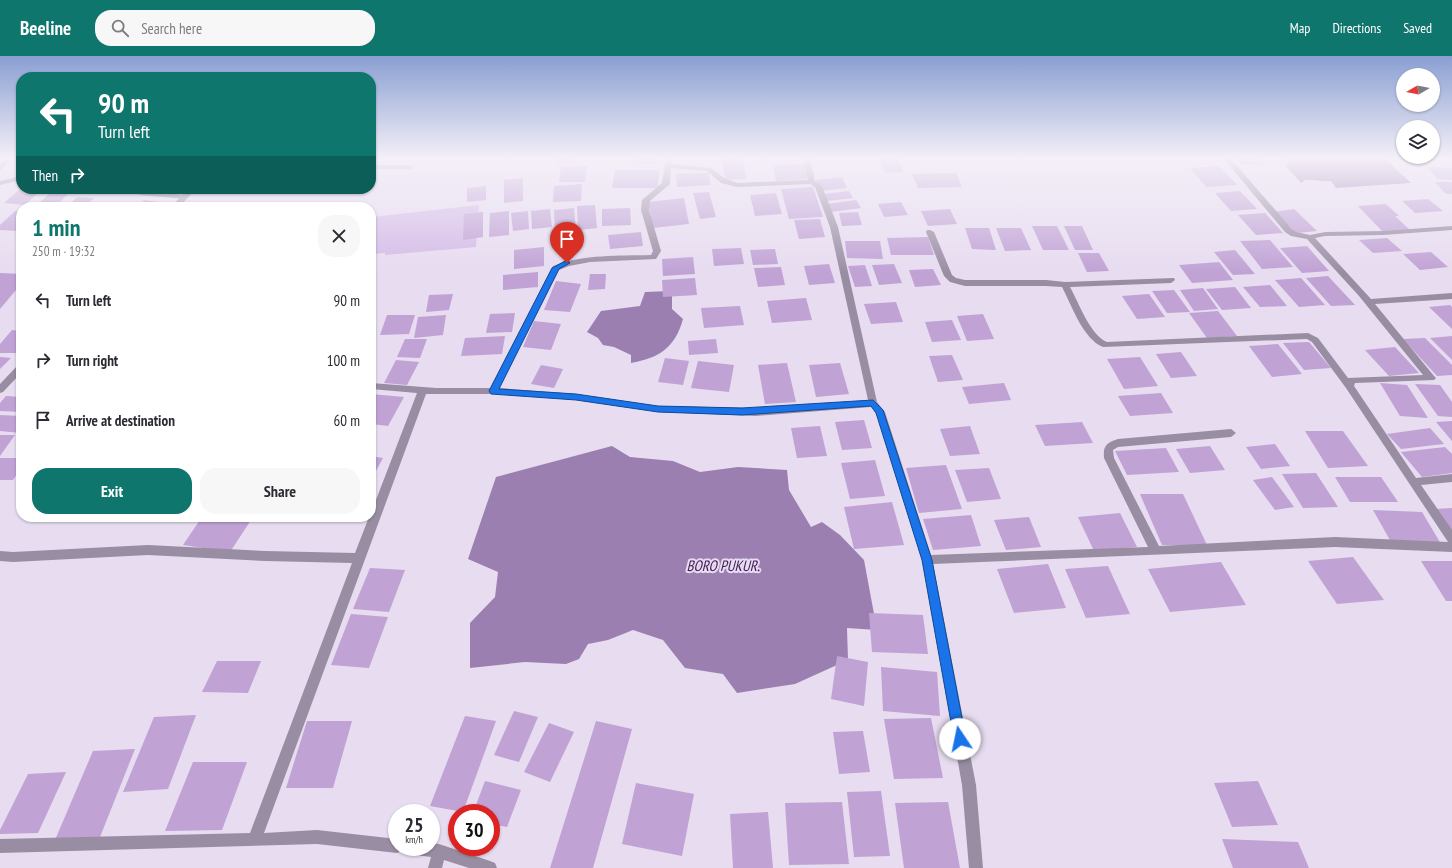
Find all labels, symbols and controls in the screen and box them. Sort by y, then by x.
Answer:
search box [95,10,375,46]
text: Beeline [20,16,71,40]
icon: search [109,17,131,39]
text: Search here [141,19,202,38]
text: Map [1290,19,1310,37]
text: Directions [1332,19,1381,37]
text: Saved [1403,19,1432,37]
north arrow [1396,68,1440,112]
map controls [1396,68,1440,164]
text: 90 m [98,84,149,121]
icon: left [32,88,84,140]
text: Turn left [98,120,150,143]
button: layers [1396,120,1440,164]
icon: right [66,164,88,186]
text: Then [32,166,58,185]
text: 1 min [32,212,80,243]
button: close [318,215,360,257]
pin [550,222,584,263]
icon: arrive [556,228,578,250]
text: 250 m · 19:32 [32,243,95,260]
icon: left [32,289,54,311]
text: Turn left [66,291,111,310]
text: 90 m [334,291,360,310]
icon: right [32,349,54,371]
text: Turn right [66,351,118,370]
text: 100 m [327,351,360,370]
icon: arrive [32,409,54,431]
text: Arrive at destination [66,411,175,430]
text: 60 m [334,411,360,430]
button: Exit [32,468,192,514]
button: Share [200,468,360,514]
water label: BORO PUKUR. [686,556,760,575]
position arrow [939,718,981,760]
speed limit sign: 30 [448,804,500,856]
text: 25 [404,812,424,838]
text: km/h [405,833,423,846]

